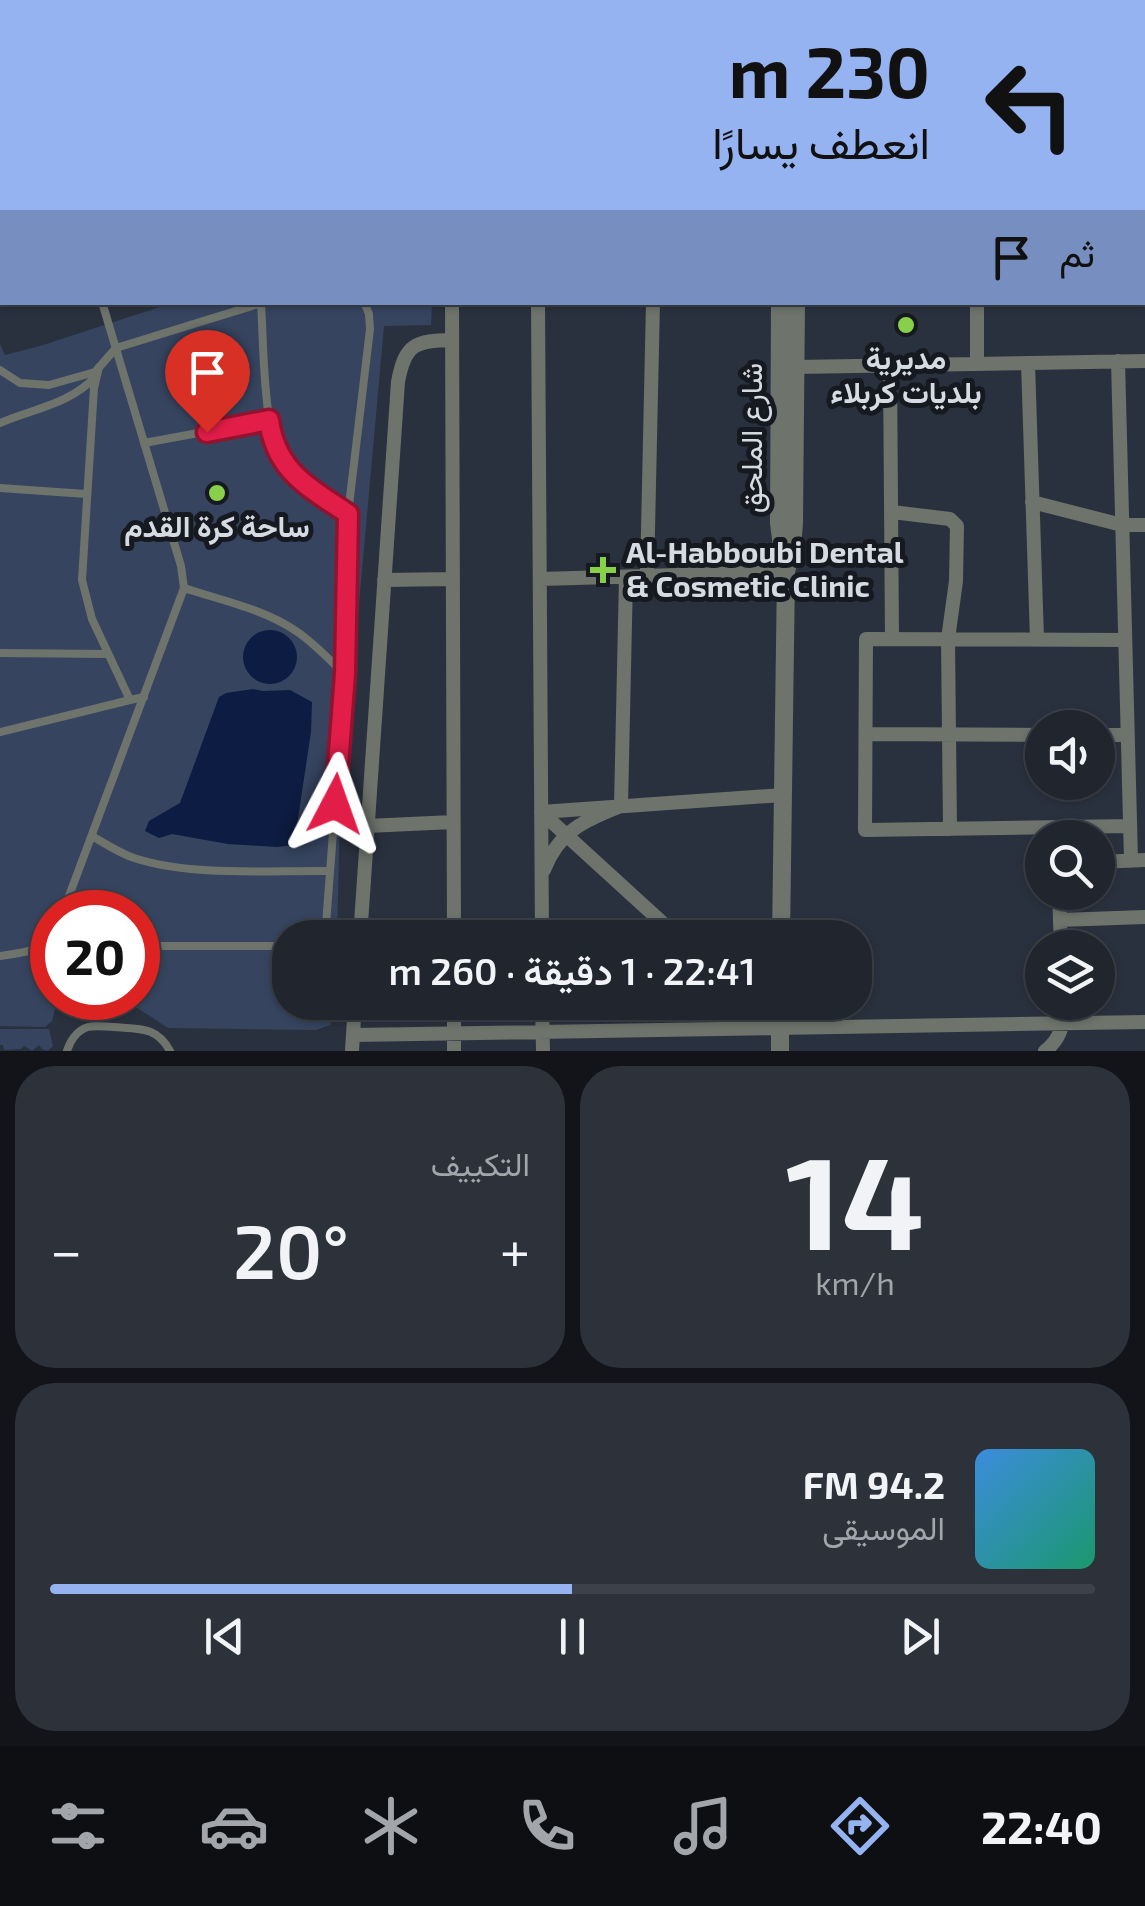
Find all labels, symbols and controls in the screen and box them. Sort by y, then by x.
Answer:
text: 230 m [729,28,930,112]
icon: left [965,40,1095,170]
text: انعطف يسارًا [712,114,930,168]
text: ثم [1059,229,1095,275]
icon: arrive [984,230,1039,285]
marker: مديرية بلديات كربلاء [895,314,917,336]
pin [165,330,250,433]
place label: مديرية بلديات كربلاء [830,339,982,411]
icon: arrive [180,345,235,400]
street label: شارع الملحق [732,363,772,513]
marker: ساحة كرة القدم [206,482,228,504]
place label: ساحة كرة القدم [124,507,310,546]
place label: Al-Habboubi Dental & Cosmetic Clinic [626,533,904,603]
marker: Al-Habboubi Dental & Cosmetic Clinic [590,557,616,583]
map controls [1025,710,1115,1020]
button: sound [1025,710,1115,800]
position arrow [283,752,387,856]
button: search [1025,820,1115,910]
speed limit sign: 20 [30,890,160,1020]
button: layers [1025,930,1115,1020]
text: 22:41 · 1 دقيقة · 260 m [388,947,756,993]
text: 14 [786,1120,925,1276]
text: التكييف [431,1144,530,1182]
text: 20° [233,1204,349,1294]
text: − [50,1216,82,1282]
text: + [500,1216,530,1282]
text: km/h [815,1263,895,1301]
text: 94.2 FM [803,1461,945,1507]
text: الموسيقى [822,1508,945,1546]
icon: previous [197,1609,252,1664]
icon: pause [545,1609,600,1664]
icon: next [893,1609,948,1664]
icon: filters [43,1791,113,1861]
icon: car [199,1791,269,1861]
icon: climate [356,1791,426,1861]
icon: phone [512,1791,582,1861]
icon: music [668,1791,738,1861]
icon: directions [825,1791,895,1861]
text: 22:40 [981,1799,1102,1853]

